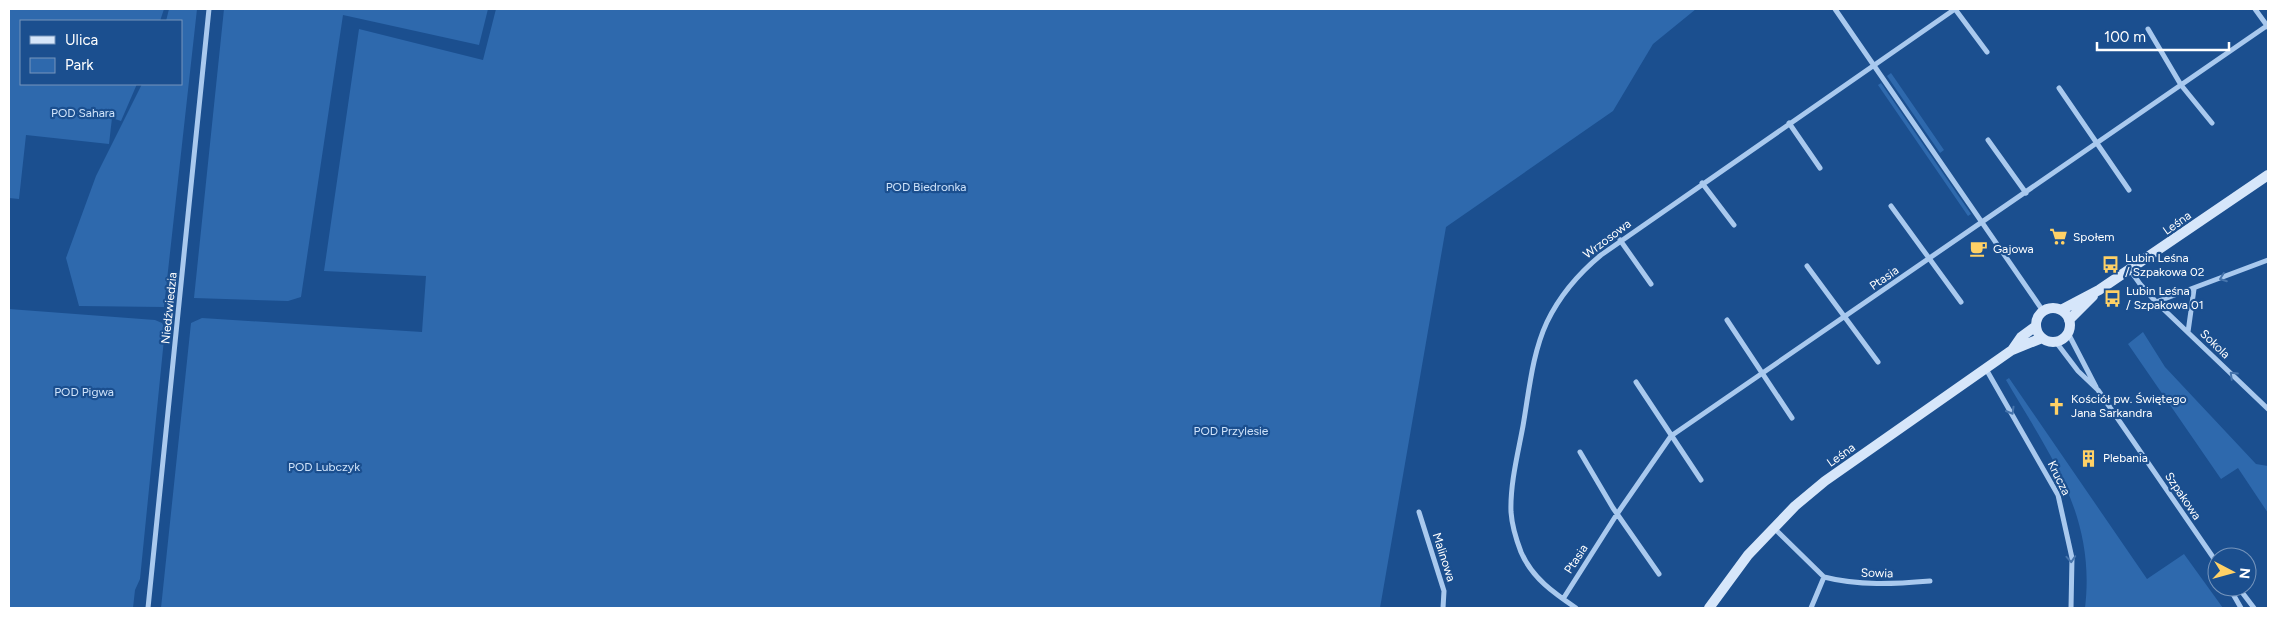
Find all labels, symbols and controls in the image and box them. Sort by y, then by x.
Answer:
legend [20,20,182,85]
scale bar [2097,20,2230,52]
text: 100 m [2104,28,2146,46]
text: Ulica [65,31,98,49]
text: Park [65,56,94,74]
park label: POD Sahara [51,106,115,120]
park label: POD Biedronka [886,180,966,194]
street label: Leśna [2160,208,2194,238]
street label: Wrzosowa [1580,217,1634,261]
supermarket icon: Społem [2049,227,2069,247]
place label: Społem [2073,230,2115,244]
cafe icon: Gajowa [1969,239,1989,259]
place label: Gajowa [1993,242,2034,256]
place label: Lubin Leśna / Szpakowa 02 [2125,251,2204,279]
bus stop icon: Lubin Leśna / Szpakowa 02 [2101,255,2121,275]
street label: Ptasia [1867,263,1901,293]
street label: Niedźwiedzia [158,271,180,345]
one-way arrow [2219,272,2228,282]
place label: Lubin Leśna / Szpakowa 01 [2126,284,2204,312]
bus stop icon: Lubin Leśna / Szpakowa 01 [2102,288,2122,308]
street label: Sokola [2197,327,2233,361]
one-way arrow [2230,372,2239,381]
park label: POD Pigwa [54,385,114,399]
place label: Kościół pw. Świętego Jana Sarkandra [2071,392,2186,420]
church icon: Kościół pw. Świętego Jana Sarkandra [2047,396,2067,416]
one-way arrow [2004,405,2014,414]
park label: POD Przylesie [1194,424,1269,438]
street label: Leśna [1824,440,1858,470]
building icon: Plebania [2079,448,2099,468]
place label: Plebania [2103,451,2148,465]
street label: Krucza [2045,459,2073,497]
park label: POD Lubczyk [288,460,360,474]
street label: Szpakowa [2162,470,2204,522]
street label: Malinowa [1430,531,1458,583]
street label: Ptasia [1561,542,1591,576]
north arrow [2207,547,2257,597]
one-way arrow [2066,556,2077,564]
street label: Sowia [1861,566,1893,580]
text: N [2235,567,2253,580]

